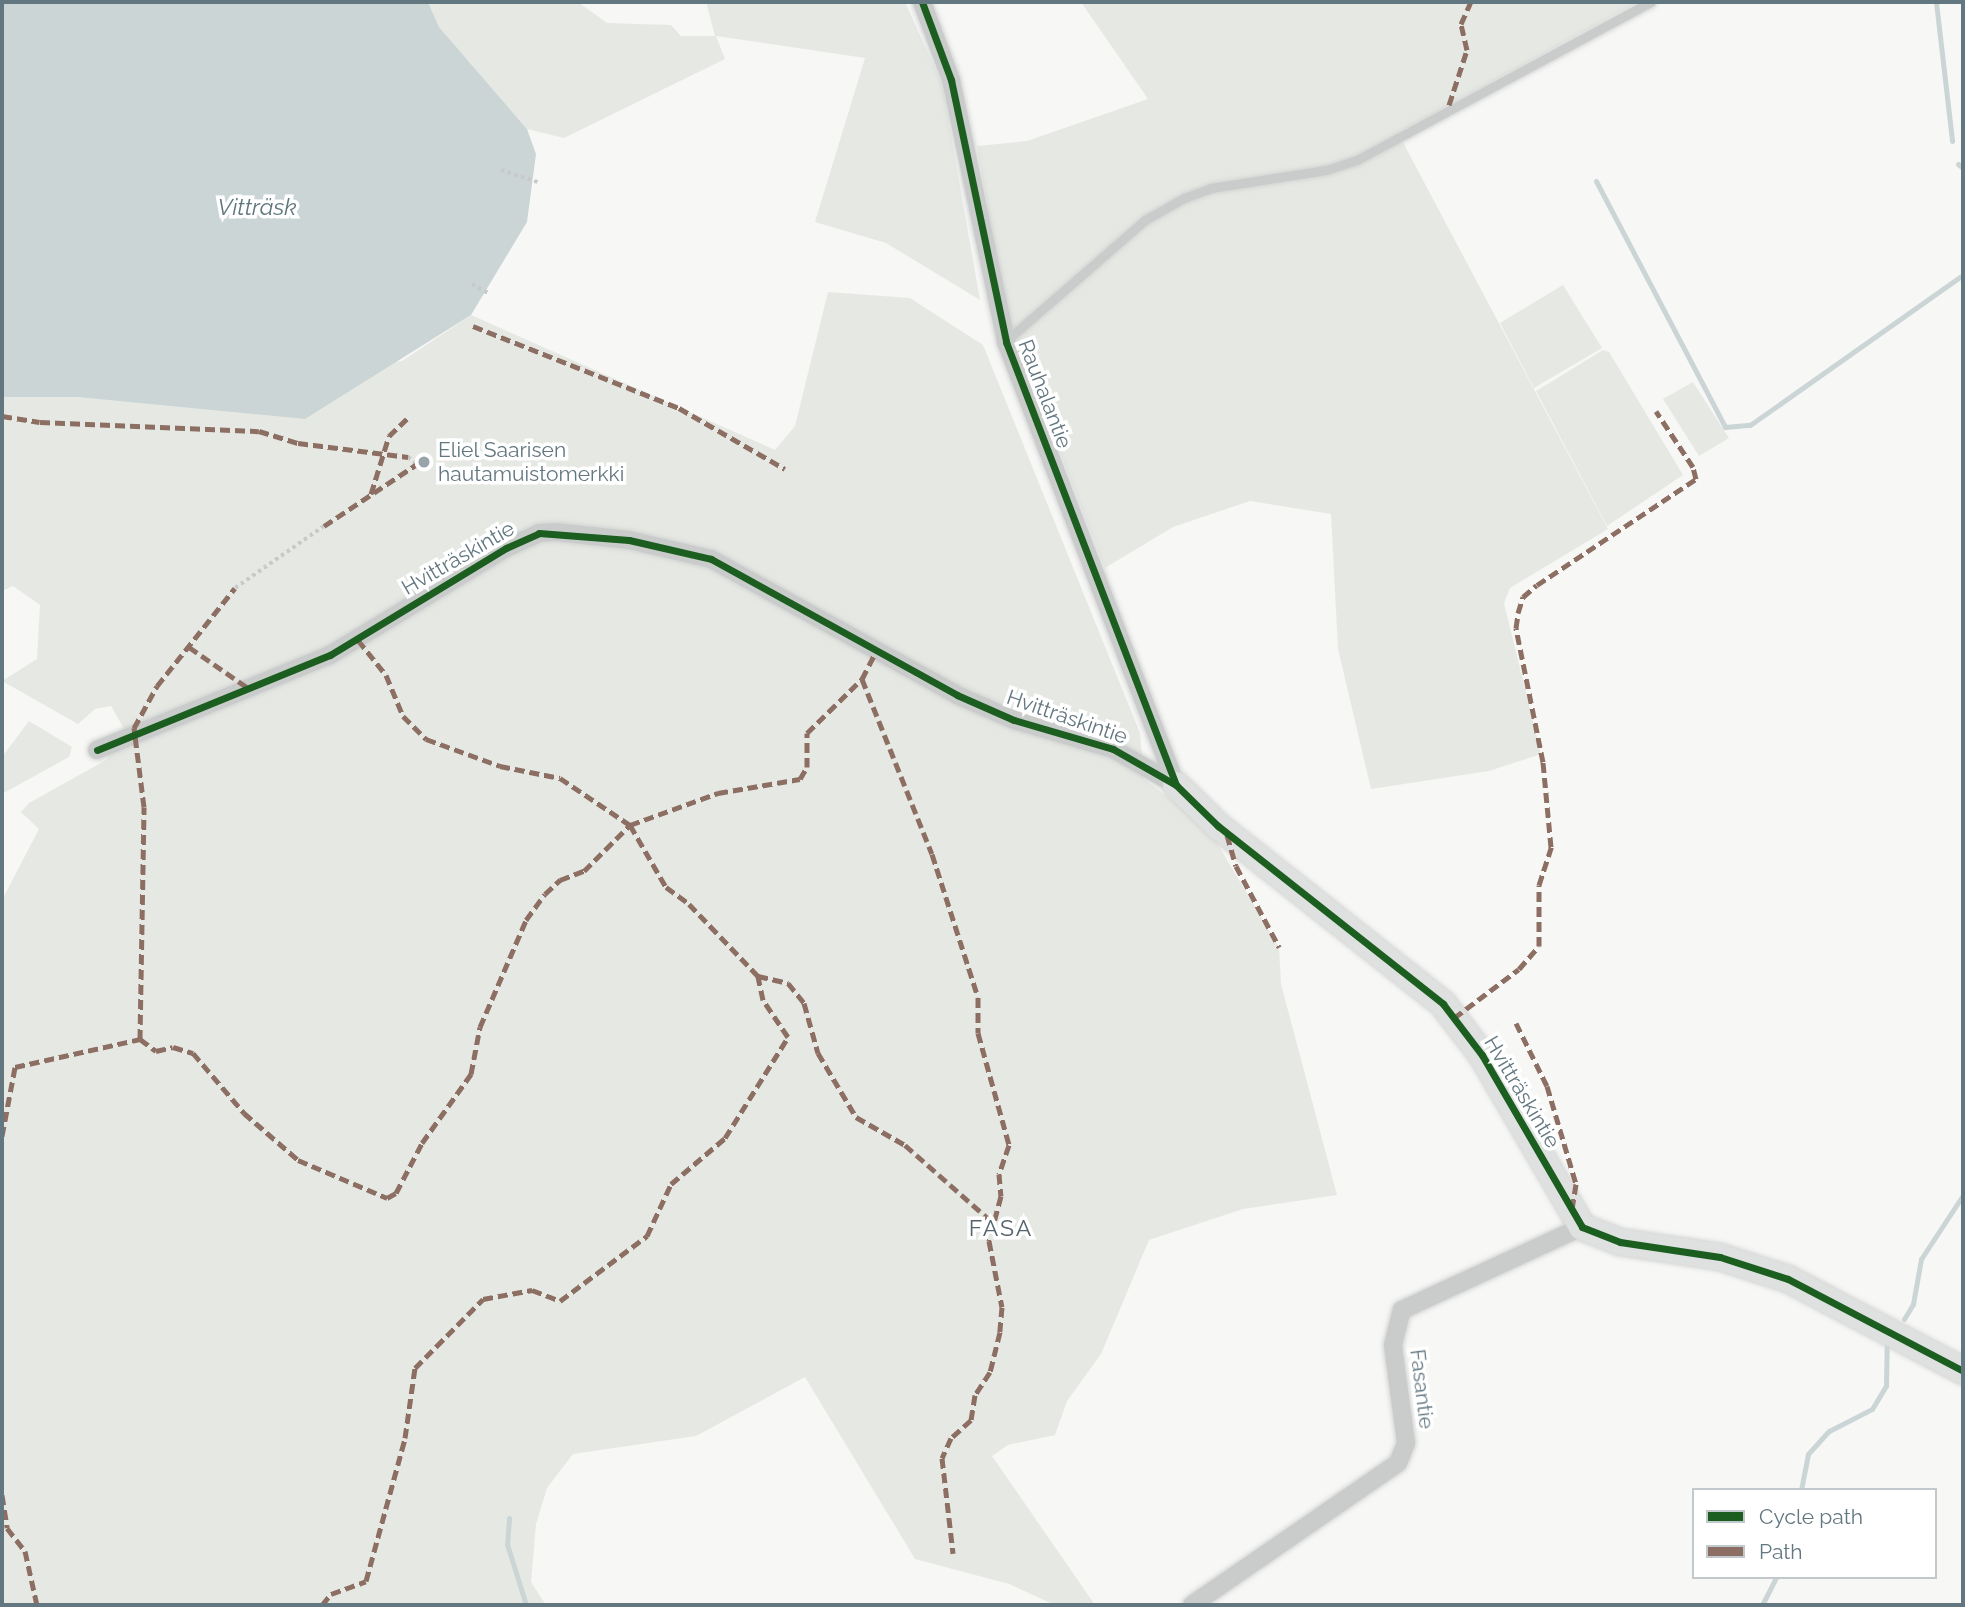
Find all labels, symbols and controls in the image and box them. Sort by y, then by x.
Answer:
water label: Vitträsk [217,193,297,221]
street label: Rauhalantie [1013,336,1077,452]
place label: Eliel Saarisen hautamuistomerkki [438,437,624,487]
marker: Eliel Saarisen hautamuistomerkki [416,454,432,470]
street label: Hvitträskintie [397,516,519,600]
street label: Hvitträskintie [1003,685,1131,749]
street label: Hvitträskintie [1479,1031,1565,1153]
district label: FASA [969,1214,1033,1242]
street label: Fasantie [1405,1348,1439,1430]
legend [1692,1488,1937,1579]
text: Cycle path [1759,1504,1863,1529]
text: Path [1759,1539,1803,1564]

